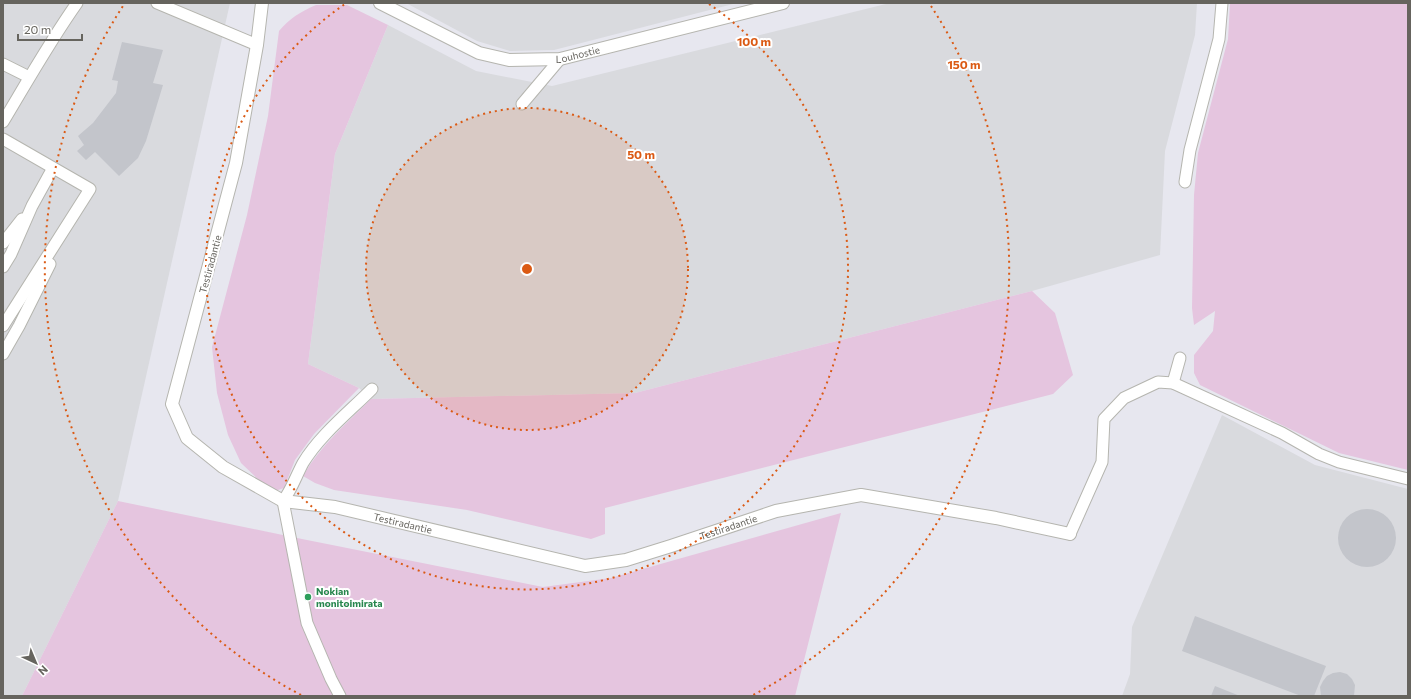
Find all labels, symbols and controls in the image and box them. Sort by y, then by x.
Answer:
scale bar [18,16,82,42]
text: 20 m [24,22,51,36]
text: 100 m [737,34,771,48]
street label: Louhostie [555,43,601,65]
text: 150 m [947,57,981,71]
text: 50 m [627,147,655,161]
street label: Testiradantie [196,234,224,294]
centre of rings [520,262,534,276]
street label: Testiradantie [372,510,434,536]
street label: Testiradantie [698,512,759,542]
place label: Nokian monitoimirata [316,585,383,609]
marker: Nokian monitoimirata [303,592,313,602]
north arrow [16,643,56,683]
text: N [36,663,51,678]

